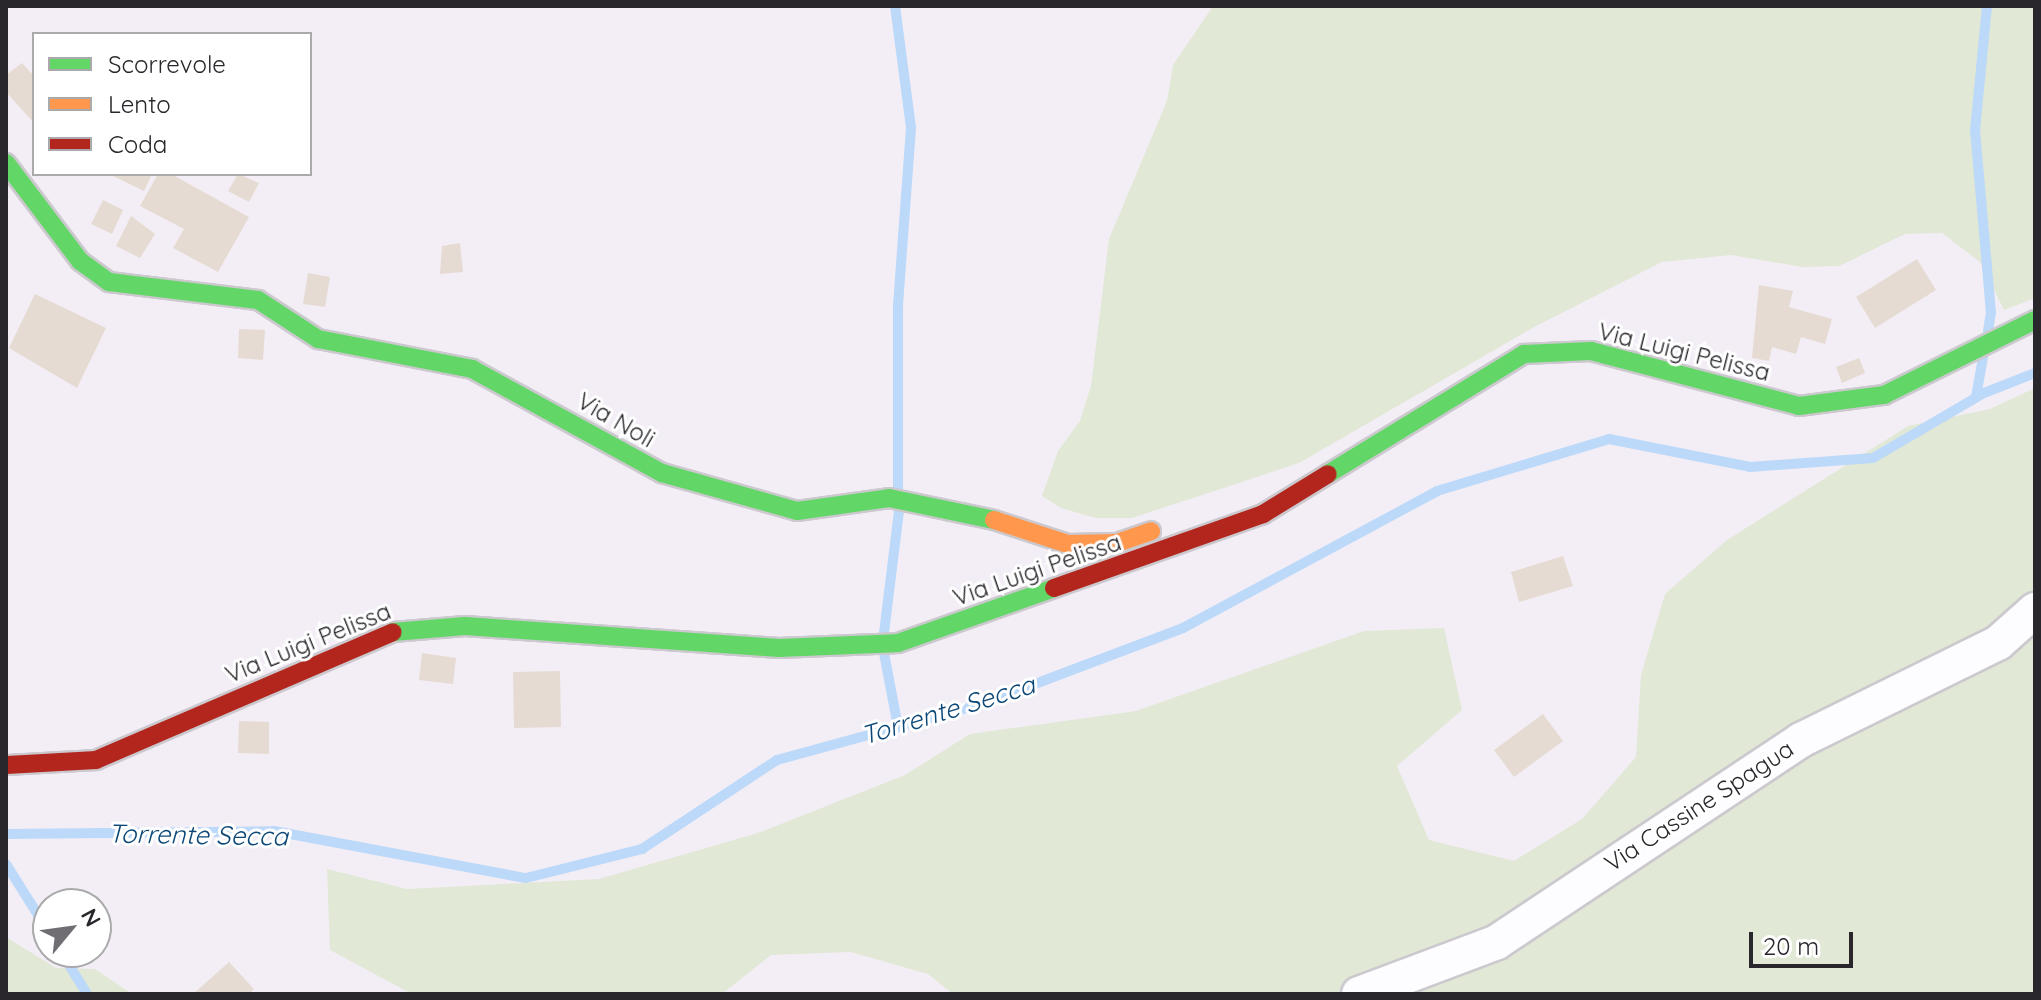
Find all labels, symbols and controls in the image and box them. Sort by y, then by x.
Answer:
legend [32,32,312,176]
text: Scorrevole [108,49,226,79]
text: Lento [108,89,171,119]
text: Coda [108,129,167,159]
street label: Via Luigi Pelissa [1595,317,1773,387]
street label: Via Noli [572,386,660,454]
street label: Via Luigi Pelissa [949,528,1125,612]
street label: Via Luigi Pelissa [221,597,395,689]
water label: Torrente Secca [857,669,1039,751]
street label: Via Cassine Spagua [1599,734,1799,878]
water label: Torrente Secca [108,818,288,852]
north arrow [32,888,112,968]
text: N [75,903,107,931]
scale bar [1753,916,1857,966]
text: 20 m [1763,931,1819,961]

